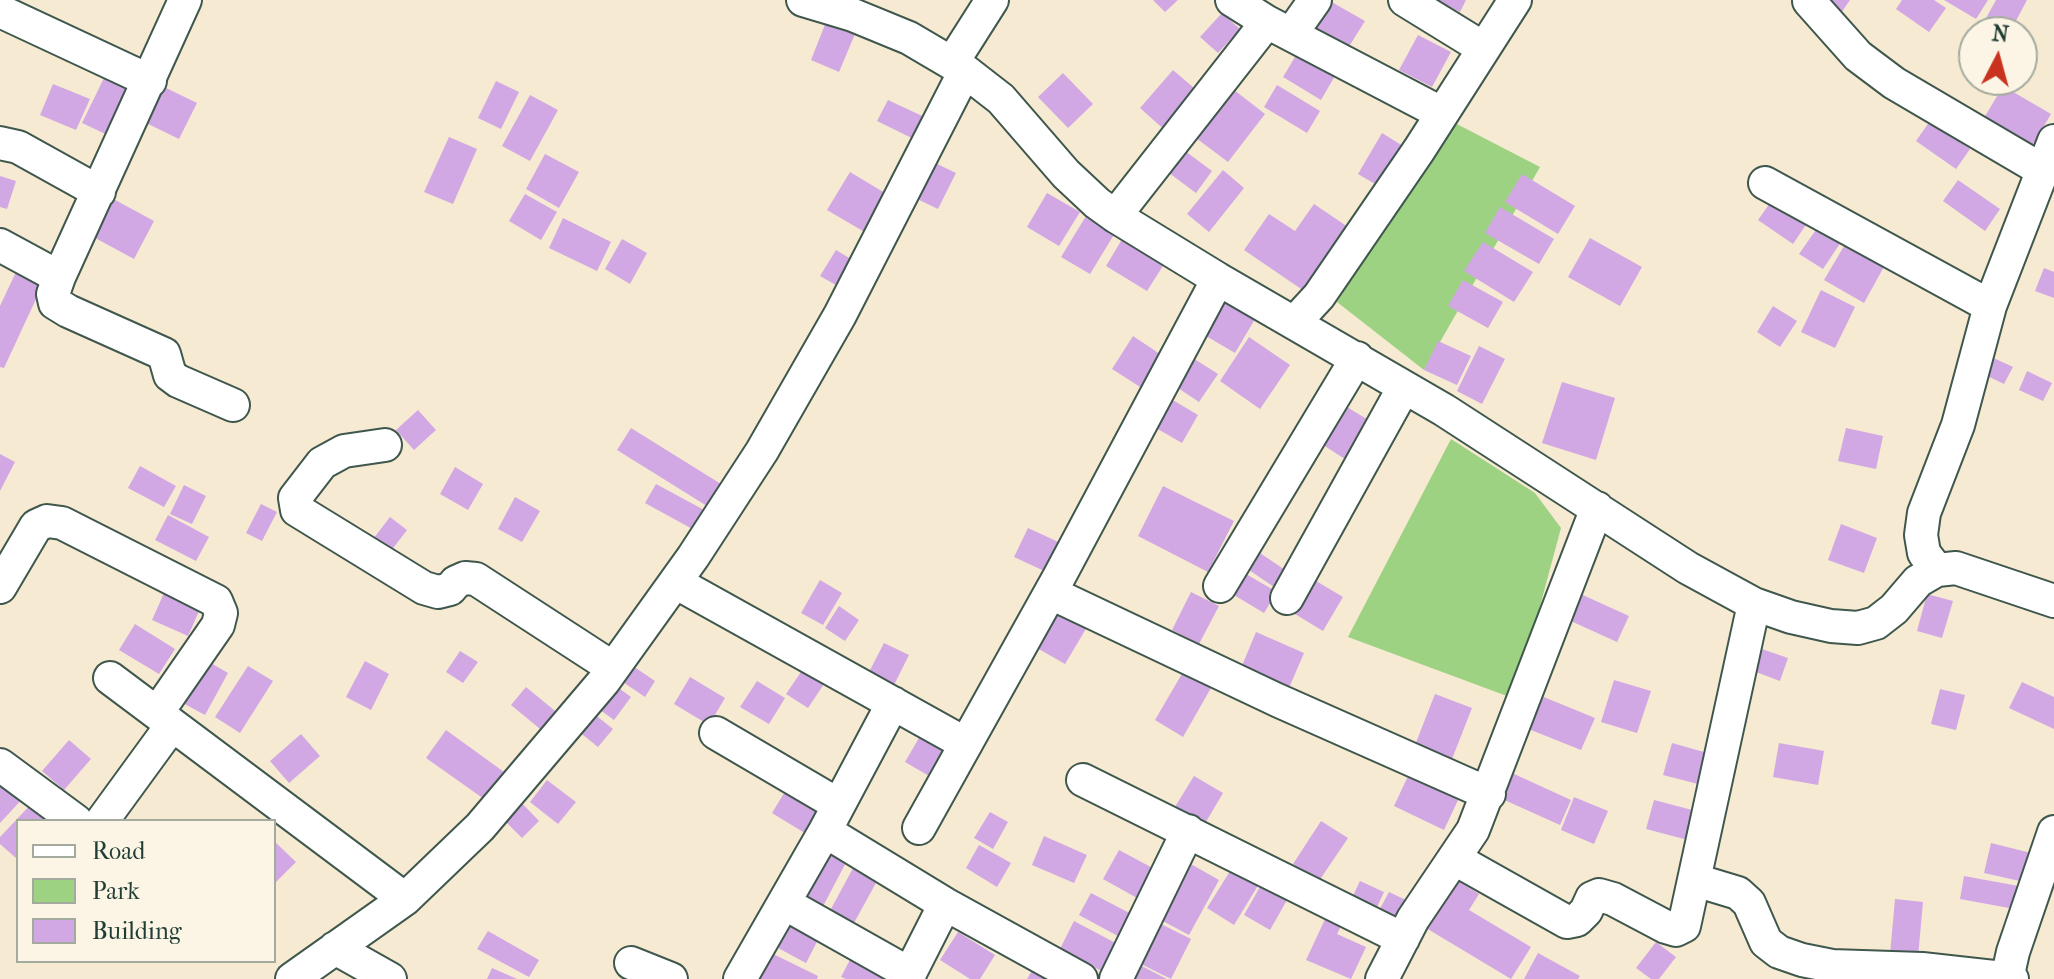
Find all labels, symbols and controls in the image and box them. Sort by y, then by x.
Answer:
north arrow [1958,16,2038,96]
text: N [1991,20,2010,48]
legend [16,819,276,963]
text: Road [92,837,145,865]
text: Park [92,877,140,905]
text: Building [92,917,182,945]

